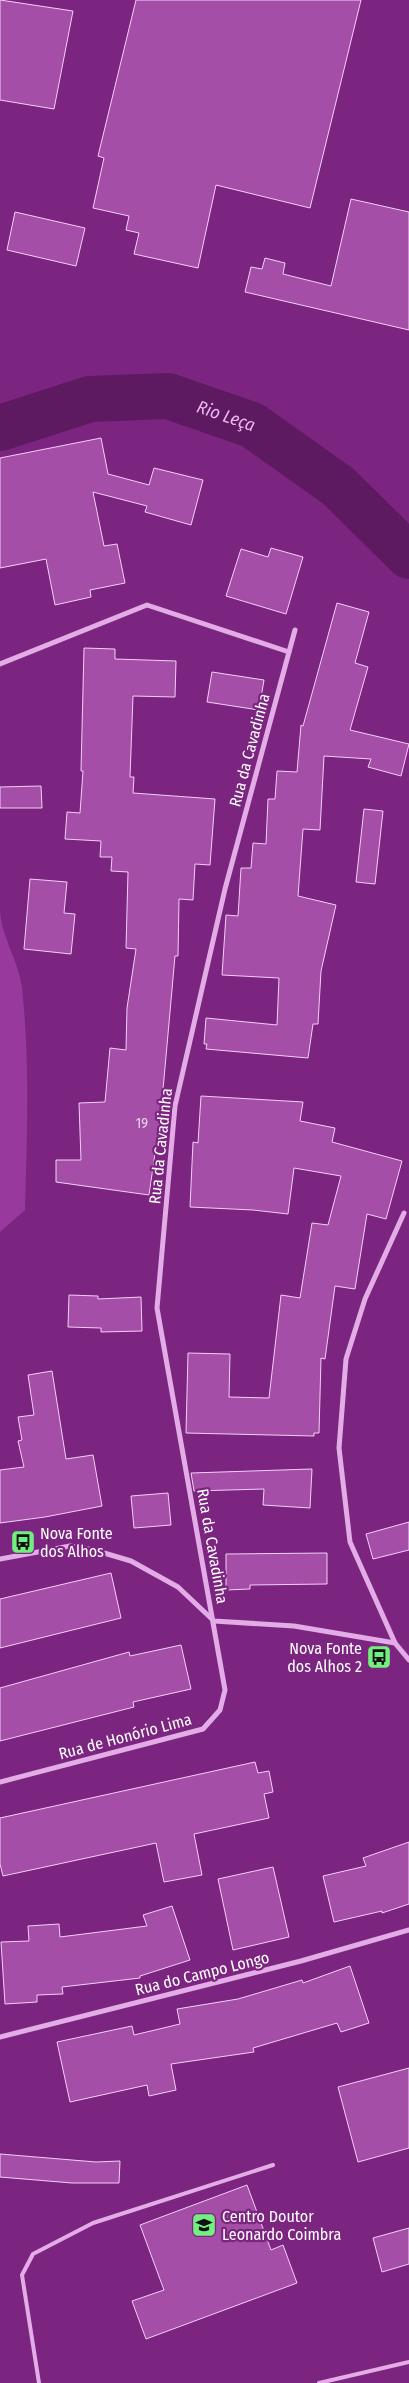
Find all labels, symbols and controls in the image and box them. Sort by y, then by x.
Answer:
water label: Rio Leça [194,396,258,436]
street label: Rua da Cavadinha [225,691,274,809]
street label: Rua da Cavadinha [145,1087,176,1205]
house number: 19 [136,1115,148,1132]
street label: Rua da Cavadinha [193,1487,232,1605]
place label: Nova Fonte dos Alhos [40,1524,113,1561]
bus stop icon: Nova Fonte dos Alhos [10,1529,36,1555]
place label: Nova Fonte dos Alhos 2 [287,1639,362,1676]
bus stop icon: Nova Fonte dos Alhos 2 [366,1644,392,1670]
street label: Rua de Honório Lima [57,1710,194,1763]
street label: Rua do Campo Longo [133,1948,271,1999]
place label: Centro Doutor Leonardo Coimbra [222,2207,341,2244]
school or university icon: Centro Doutor Leonardo Coimbra [191,2212,217,2238]

